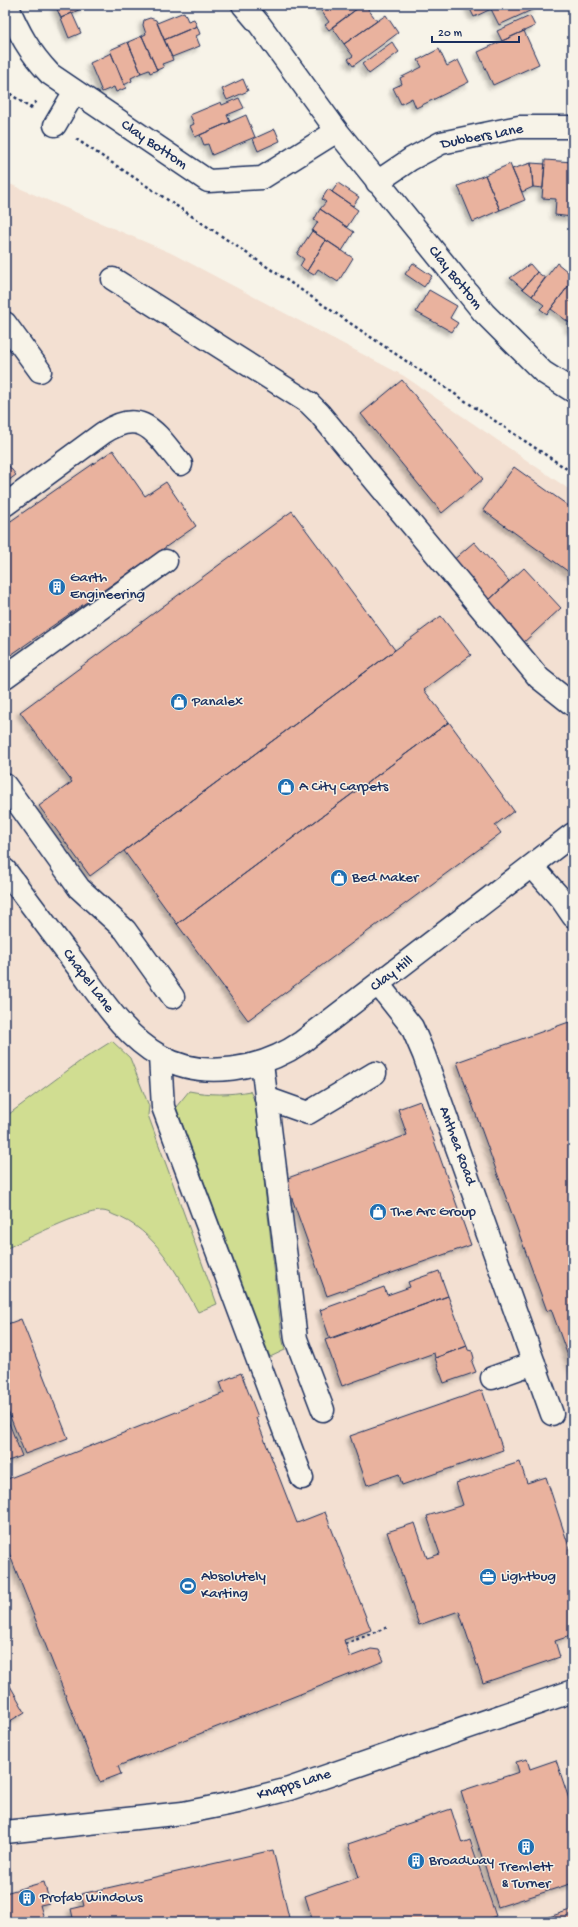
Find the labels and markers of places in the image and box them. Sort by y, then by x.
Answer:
place label: Garth Engineering [70,569,145,604]
building icon: Garth Engineering [47,577,67,597]
shop icon: Panalex [169,692,189,712]
place label: Panalex [191,693,243,711]
shop icon: A City Carpets [276,777,296,797]
place label: A City Carpets [299,778,389,796]
shop icon: Bed Maker [329,868,349,888]
place label: Bed Maker [351,869,420,887]
shop icon: The Arc Group [368,1202,388,1222]
place label: The Arc Group [390,1203,477,1221]
office icon: Lightbug [478,1567,498,1587]
place label: Absolutely Karting [201,1568,267,1603]
place label: Lightbug [501,1568,556,1586]
sports icon: Absolutely Karting [178,1576,198,1596]
building icon: Tremlett & Turner [516,1837,536,1857]
building icon: Broadway [406,1851,426,1871]
place label: Broadway [428,1852,495,1870]
place label: Tremlett & Turner [499,1858,554,1893]
building icon: Profab Windows [17,1888,37,1908]
place label: Profab Windows [39,1889,143,1907]

